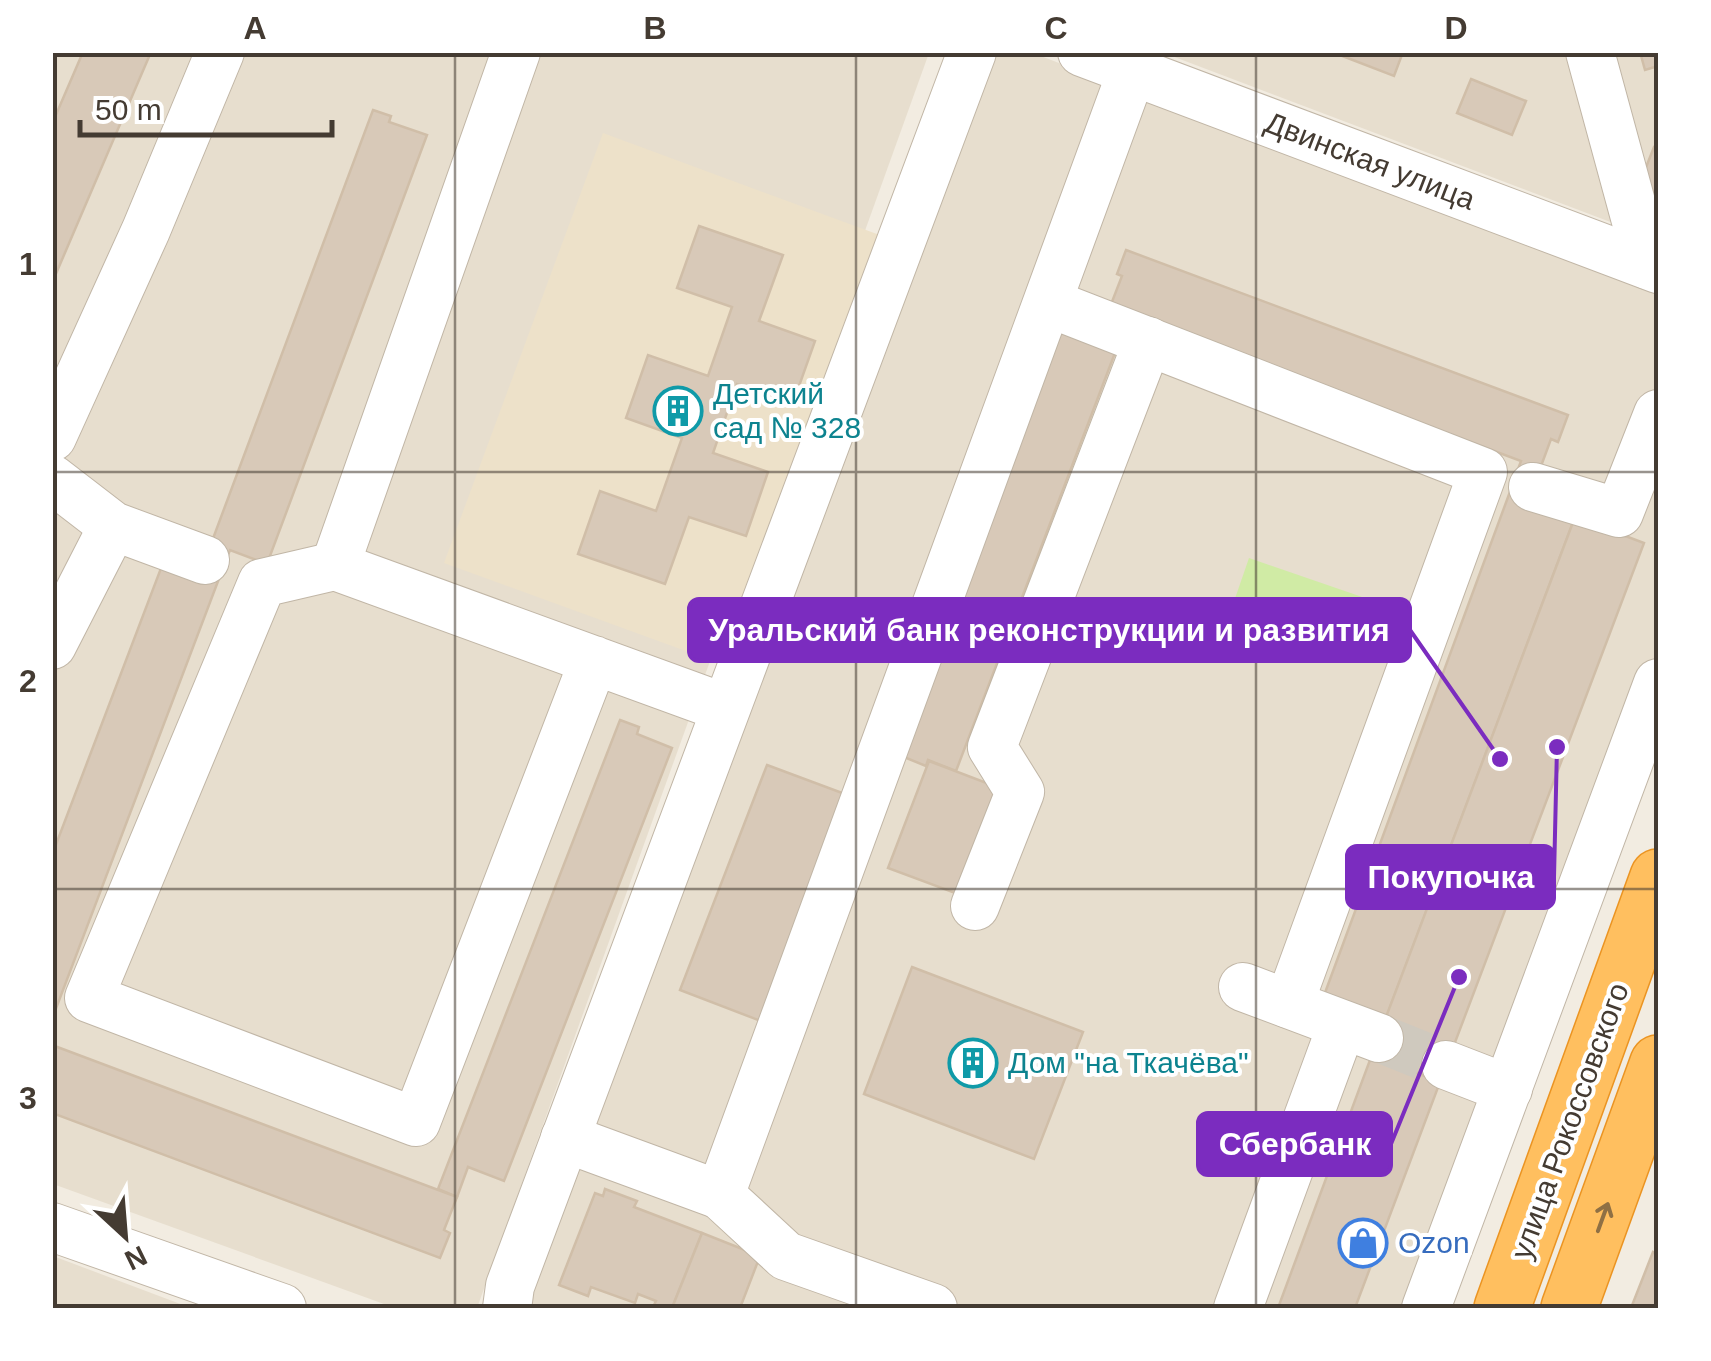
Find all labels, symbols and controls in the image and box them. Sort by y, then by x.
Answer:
text: A [243,10,267,46]
text: B [643,10,667,46]
text: C [1044,10,1068,46]
text: D [1444,10,1468,46]
scale bar [80,75,332,137]
text: 50 m [95,93,162,126]
street label: Двинская улица [1261,105,1480,216]
text: 1 [19,246,37,282]
place label: Детский сад № 328 [713,377,861,444]
building icon: Детский сад № 328 [652,385,704,437]
callout: Уральский банк реконструкции и развития [689,599,1410,661]
text: Уральский банк реконструкции и развития [708,612,1390,648]
text: 2 [19,663,37,699]
callout: Покупочка [1347,846,1554,908]
text: Покупочка [1368,859,1535,895]
street label: улица Рокоссовского [1504,978,1635,1263]
building icon: Дом "на Ткачёва" [947,1037,999,1089]
place label: Дом "на Ткачёва" [1008,1046,1249,1079]
text: 3 [19,1080,37,1116]
callout: Сбербанк [1198,1113,1391,1175]
text: Сбербанк [1219,1126,1372,1162]
north arrow [75,1186,175,1286]
one-way arrow [1595,1202,1613,1233]
shop icon: Ozon [1337,1217,1389,1269]
place label: Ozon [1398,1226,1470,1259]
text: N [120,1240,152,1276]

